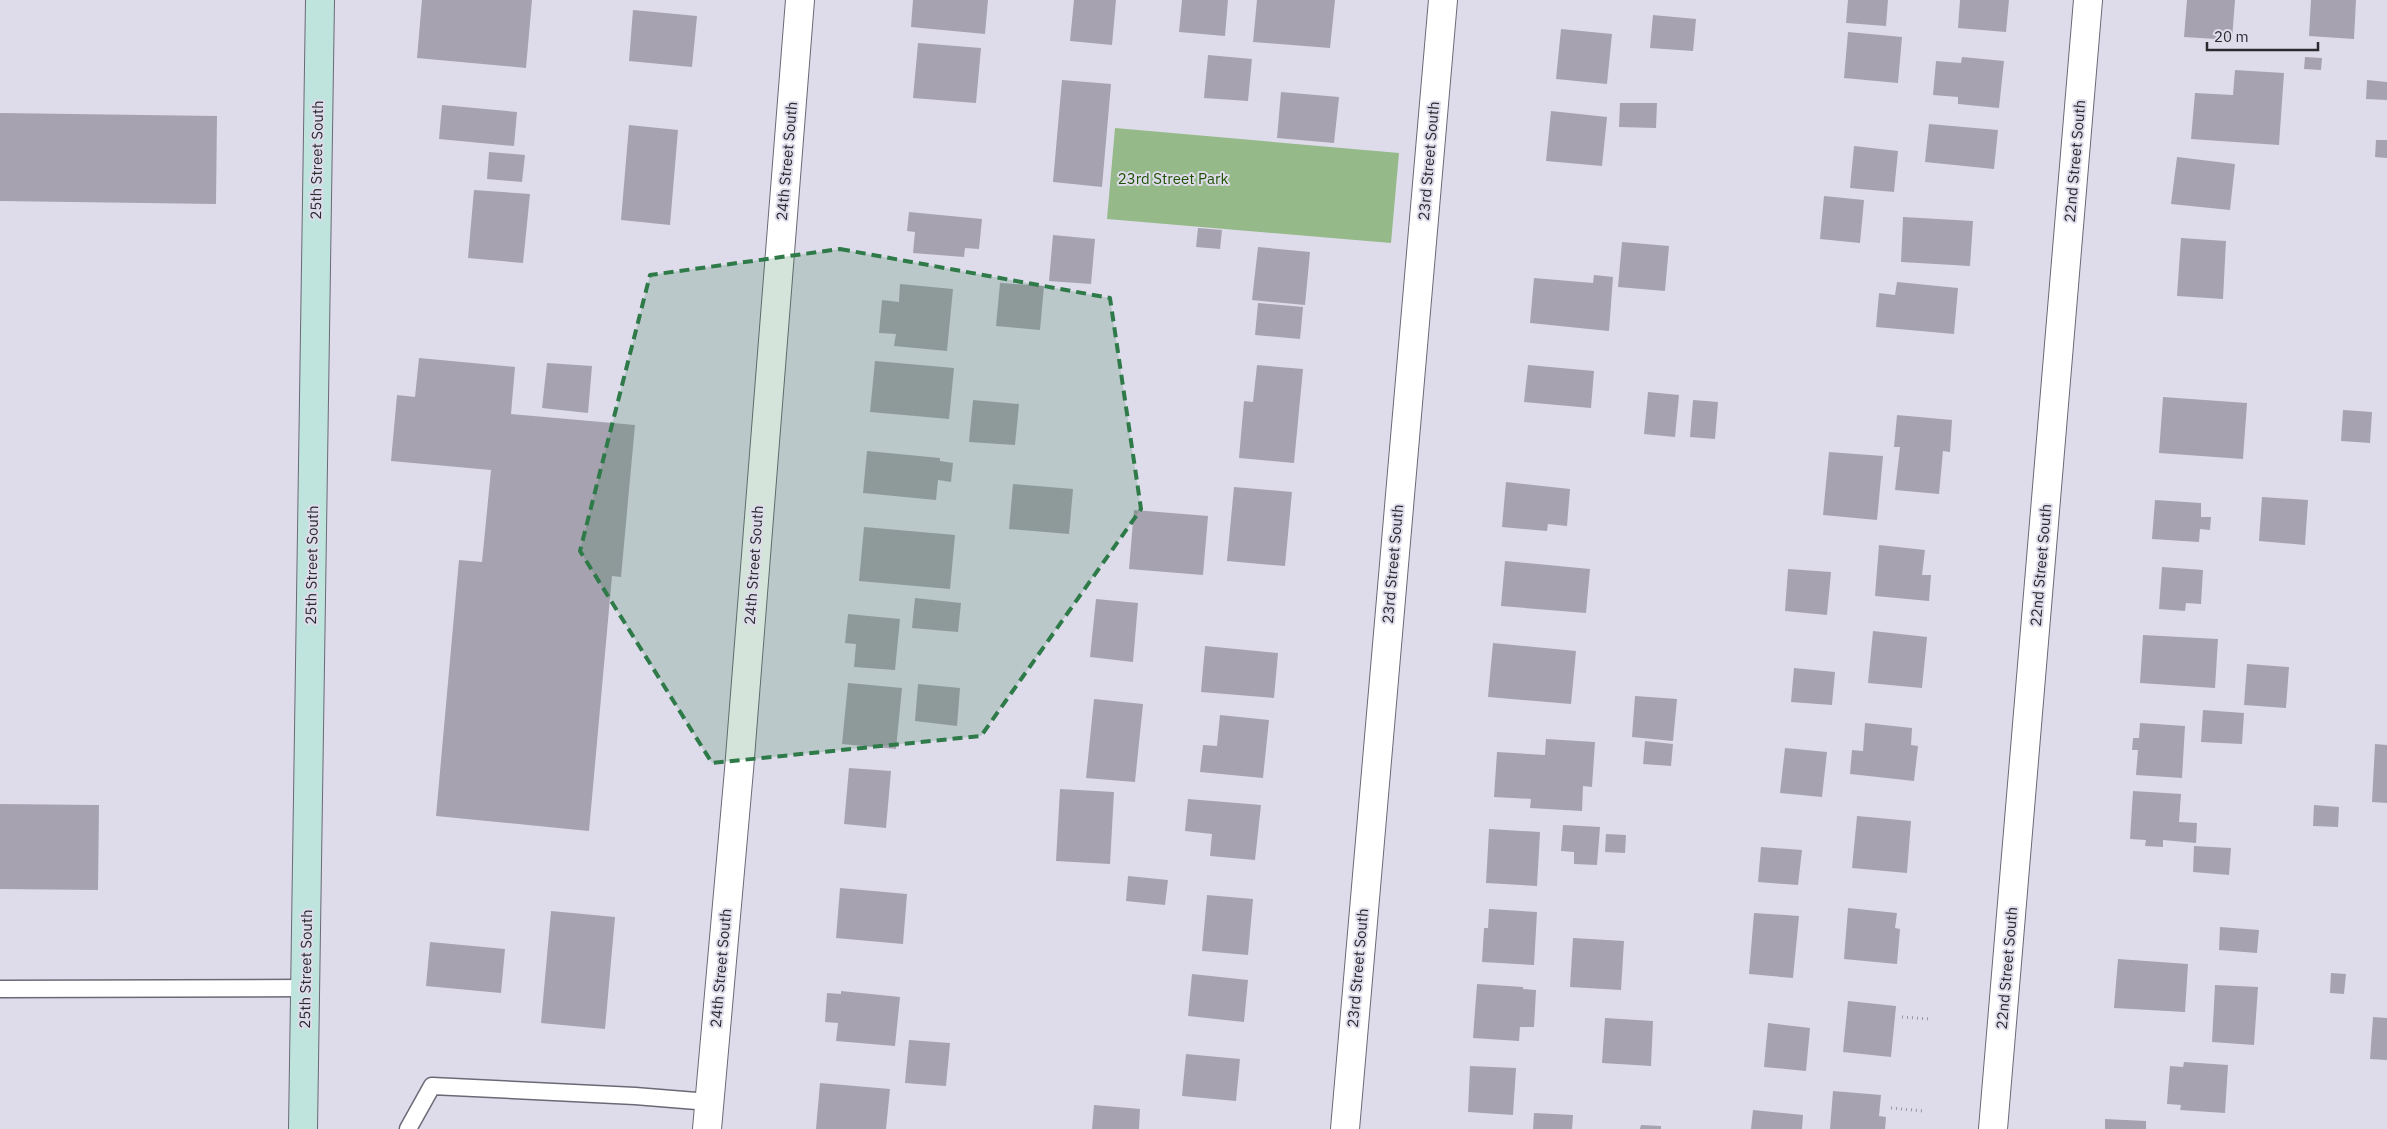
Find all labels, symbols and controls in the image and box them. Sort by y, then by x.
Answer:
scale bar [2207,20,2318,52]
text: 20 m [2214,27,2249,46]
street label: 22nd Street South [2060,99,2089,223]
street label: 25th Street South [306,100,327,220]
street label: 23rd Street South [1414,100,1443,221]
street label: 24th Street South [772,101,801,221]
park label: 23rd Street Park [1118,169,1228,188]
street label: 23rd Street South [1378,503,1407,624]
street label: 22nd Street South [2026,503,2055,627]
street label: 25th Street South [301,505,322,625]
street label: 24th Street South [740,505,767,625]
street label: 22nd Street South [1992,906,2021,1030]
street label: 23rd Street South [1343,907,1372,1028]
street label: 24th Street South [706,908,735,1028]
street label: 25th Street South [295,909,316,1029]

